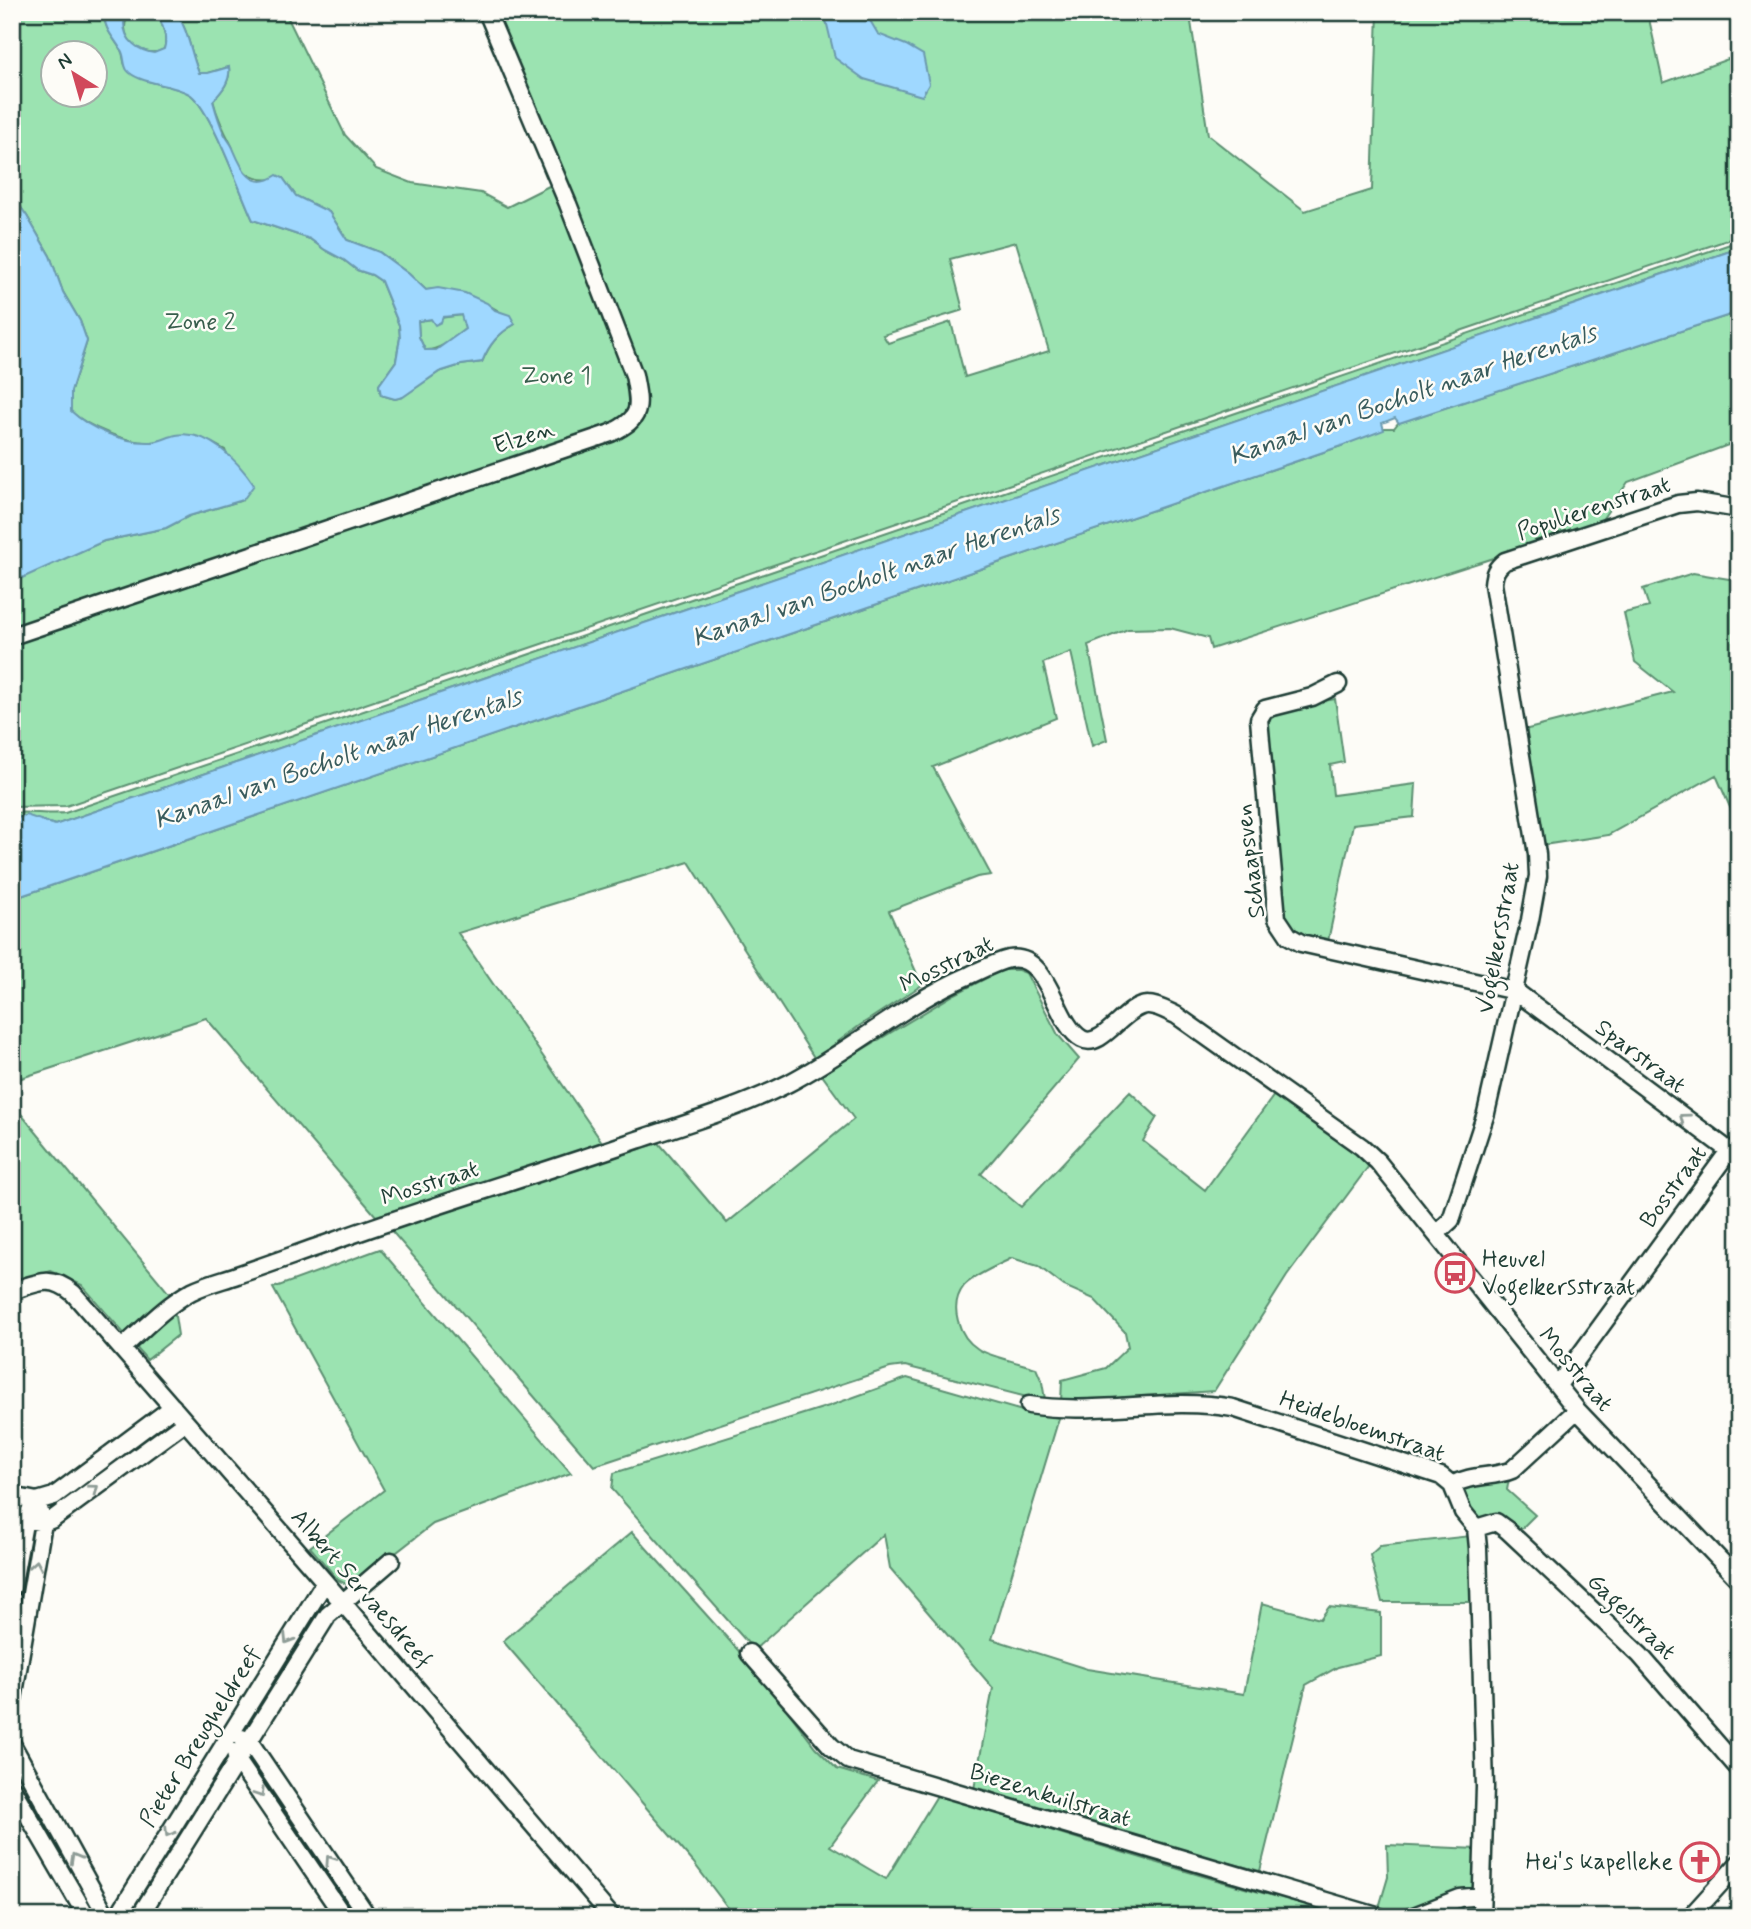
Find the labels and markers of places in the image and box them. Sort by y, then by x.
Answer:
place label: Heuvel Vogelkersstraat [1482,1244,1635,1306]
bus stop icon: Heuvel Vogelkersstraat [1434,1252,1476,1294]
church icon: Hei's kapelleke [1679,1841,1721,1883]
place label: Hei's kapelleke [1525,1847,1673,1878]

